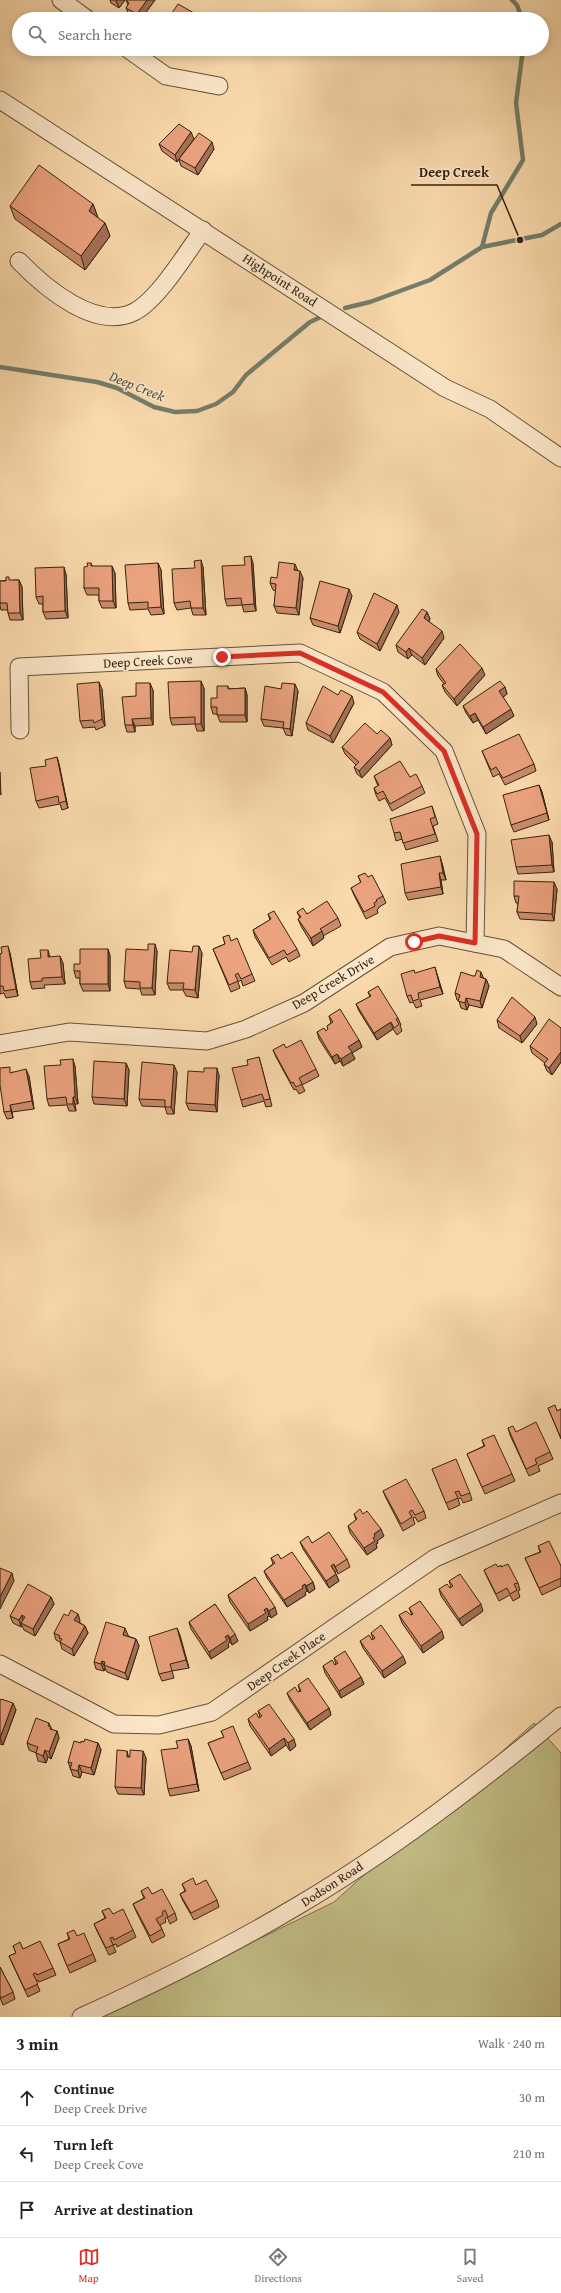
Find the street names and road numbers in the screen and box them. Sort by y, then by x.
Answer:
street label: Highpoint Road [239,249,321,311]
street label: Deep Creek Cove [103,649,193,673]
street label: Deep Creek Drive [288,950,378,1014]
street label: Deep Creek Place [243,1627,329,1695]
street label: Dodson Road [297,1857,367,1911]

